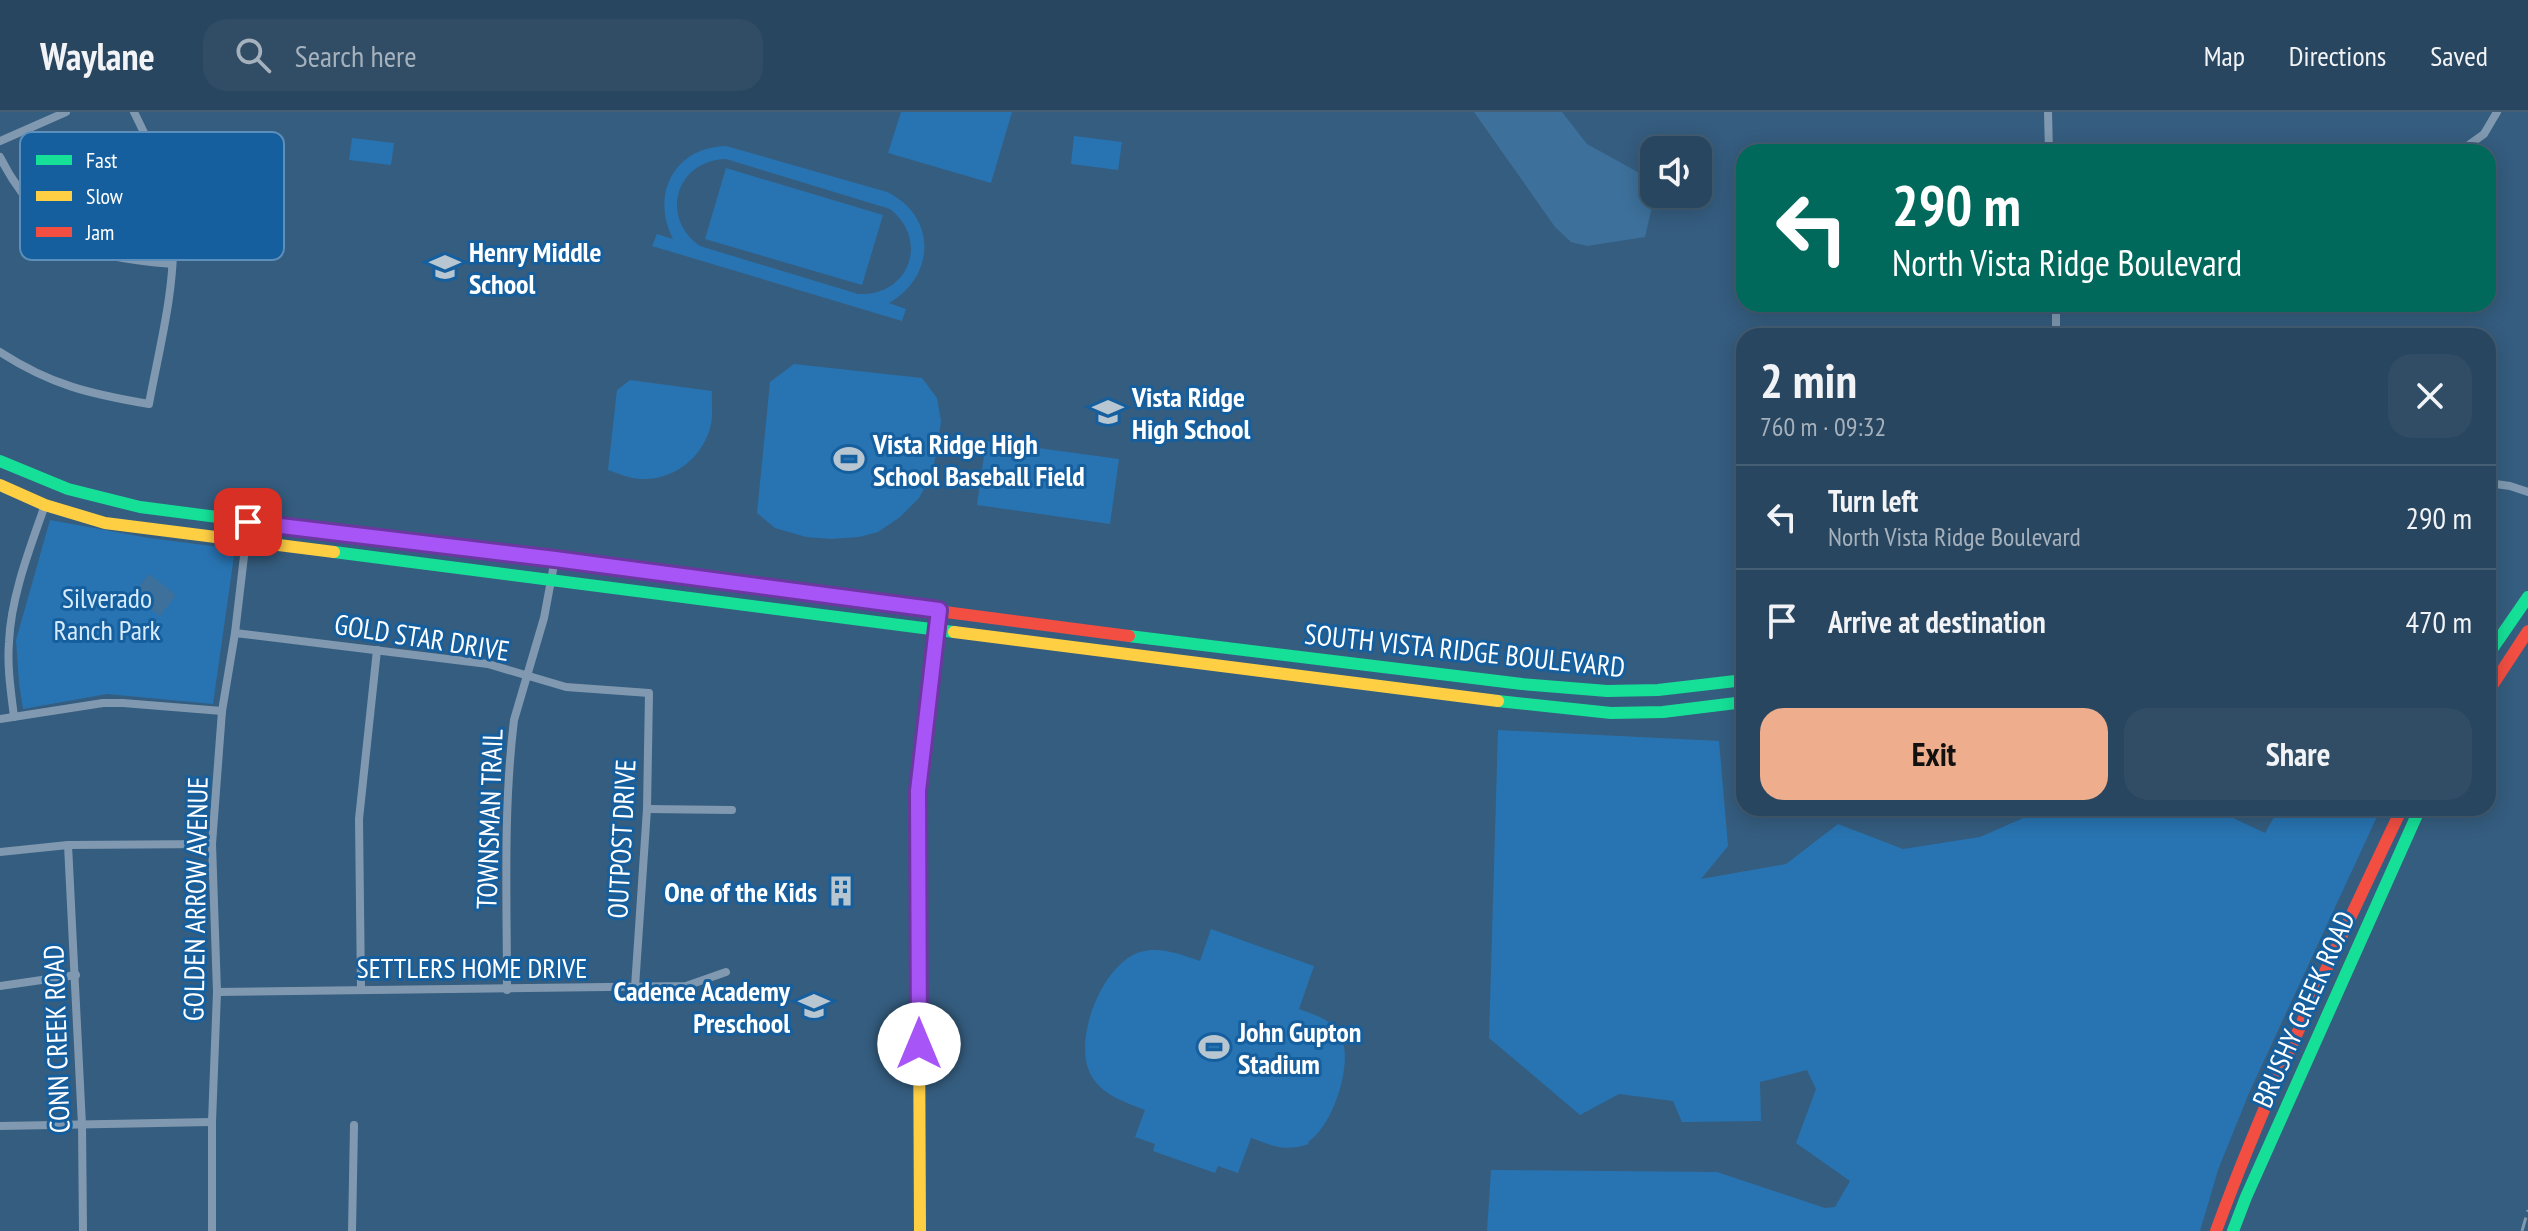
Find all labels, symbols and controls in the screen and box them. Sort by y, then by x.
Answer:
search box [203,19,763,91]
text: Waylane [40,31,155,80]
icon: search [231,33,275,77]
text: Search here [295,36,417,75]
text: Map [2204,37,2245,74]
text: Directions [2289,37,2386,74]
text: Saved [2430,37,2488,74]
legend [20,132,284,260]
map controls [1640,136,1712,208]
button: sound [1640,136,1712,208]
text: Fast [86,146,117,174]
text: 290 m [1892,169,2021,241]
icon: left [1760,176,1864,280]
text: Slow [86,182,123,210]
text: Jam [85,218,114,246]
place label: Henry Middle School [469,233,601,302]
text: North Vista Ridge Boulevard [1892,239,2242,286]
school or university icon: Henry Middle School [428,250,462,284]
text: 2 min [1760,349,1857,411]
button: close [2388,354,2472,438]
place label: Vista Ridge High School [1131,378,1251,447]
school or university icon: Vista Ridge High School [1091,395,1125,429]
text: 760 m · 09:32 [1760,410,1886,443]
place label: Vista Ridge High School Baseball Field [872,425,1085,494]
sports icon: Vista Ridge High School Baseball Field [832,442,866,476]
text: Turn left [1828,481,1918,520]
pin [214,488,282,556]
icon: left [1760,495,1804,539]
text: 290 m [2406,498,2472,537]
icon: arrive [226,500,270,544]
text: North Vista Ridge Boulevard [1828,520,2081,553]
park label: Silverado Ranch Park [54,579,161,648]
icon: arrive [1760,599,1804,643]
text: Arrive at destination [1828,602,2046,641]
text: 470 m [2406,602,2472,641]
street label: GOLD STAR DRIVE [332,605,512,669]
street label: SOUTH VISTA RIDGE BOULEVARD [1303,615,1627,685]
button: Exit [1760,708,2108,800]
button: Share [2124,708,2472,800]
street label: TOWNSMAN TRAIL [467,728,511,910]
street label: OUTPOST DRIVE [598,758,644,920]
street label: GOLDEN ARROW AVENUE [174,777,216,1021]
place label: One of the Kids [664,873,817,910]
building icon: One of the Kids [824,874,858,908]
street label: BRUSHY CREEK ROAD [2243,905,2363,1113]
street label: CONN CREEK ROAD [34,944,78,1134]
street label: SETTLERS HOME DRIVE [357,949,587,986]
place label: Cadence Academy Preschool [613,972,791,1041]
school or university icon: Cadence Academy Preschool [797,989,831,1023]
position arrow [877,1002,961,1086]
place label: John Gupton Stadium [1237,1013,1361,1082]
sports icon: John Gupton Stadium [1197,1030,1231,1064]

